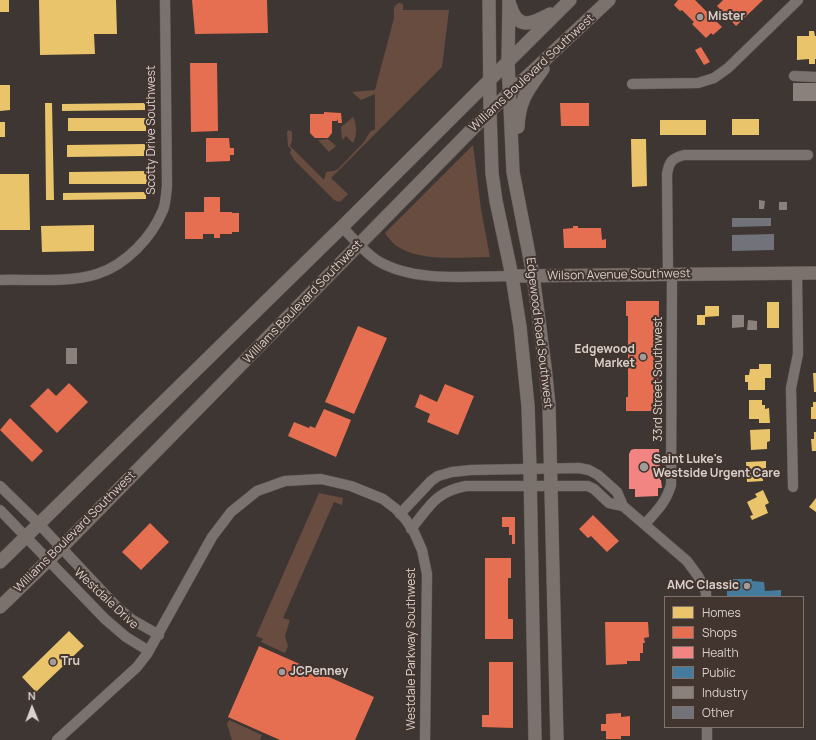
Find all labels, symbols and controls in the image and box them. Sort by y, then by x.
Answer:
place label: Mister [708,10,745,24]
street label: Williams Boulevard Southwest [467,11,597,135]
marker: Mister [695,12,705,22]
street label: Scotty Drive Southwest [145,65,159,195]
street label: Williams Boulevard Southwest [240,237,366,367]
street label: Edgewood Road Southwest [523,257,555,409]
street label: Wilson Avenue Southwest [547,267,691,283]
street label: 33rd Street Southwest [652,316,666,442]
place label: Edgewood Market [575,343,635,371]
marker: Edgewood Market [638,352,648,362]
place label: Saint Luke's Westside Urgent Care [653,453,780,481]
marker: Saint Luke's Westside Urgent Care [638,461,650,473]
street label: Williams Boulevard Southwest [11,468,139,596]
street label: Westdale Drive [71,566,141,632]
street label: Westdale Parkway Southwest [405,568,419,730]
place label: AMC Classic [667,579,739,593]
marker: AMC Classic [742,581,752,591]
legend [664,596,804,728]
text: Homes [702,604,741,621]
text: Shops [702,624,737,641]
text: Health [702,644,739,661]
place label: Tru [61,655,80,669]
marker: Tru [48,657,58,667]
text: Public [702,664,736,681]
place label: JCPenney [290,665,348,679]
marker: JCPenney [277,667,287,677]
text: Industry [702,684,748,701]
north arrow [12,688,52,728]
text: N [28,688,36,703]
text: Other [702,704,734,721]

